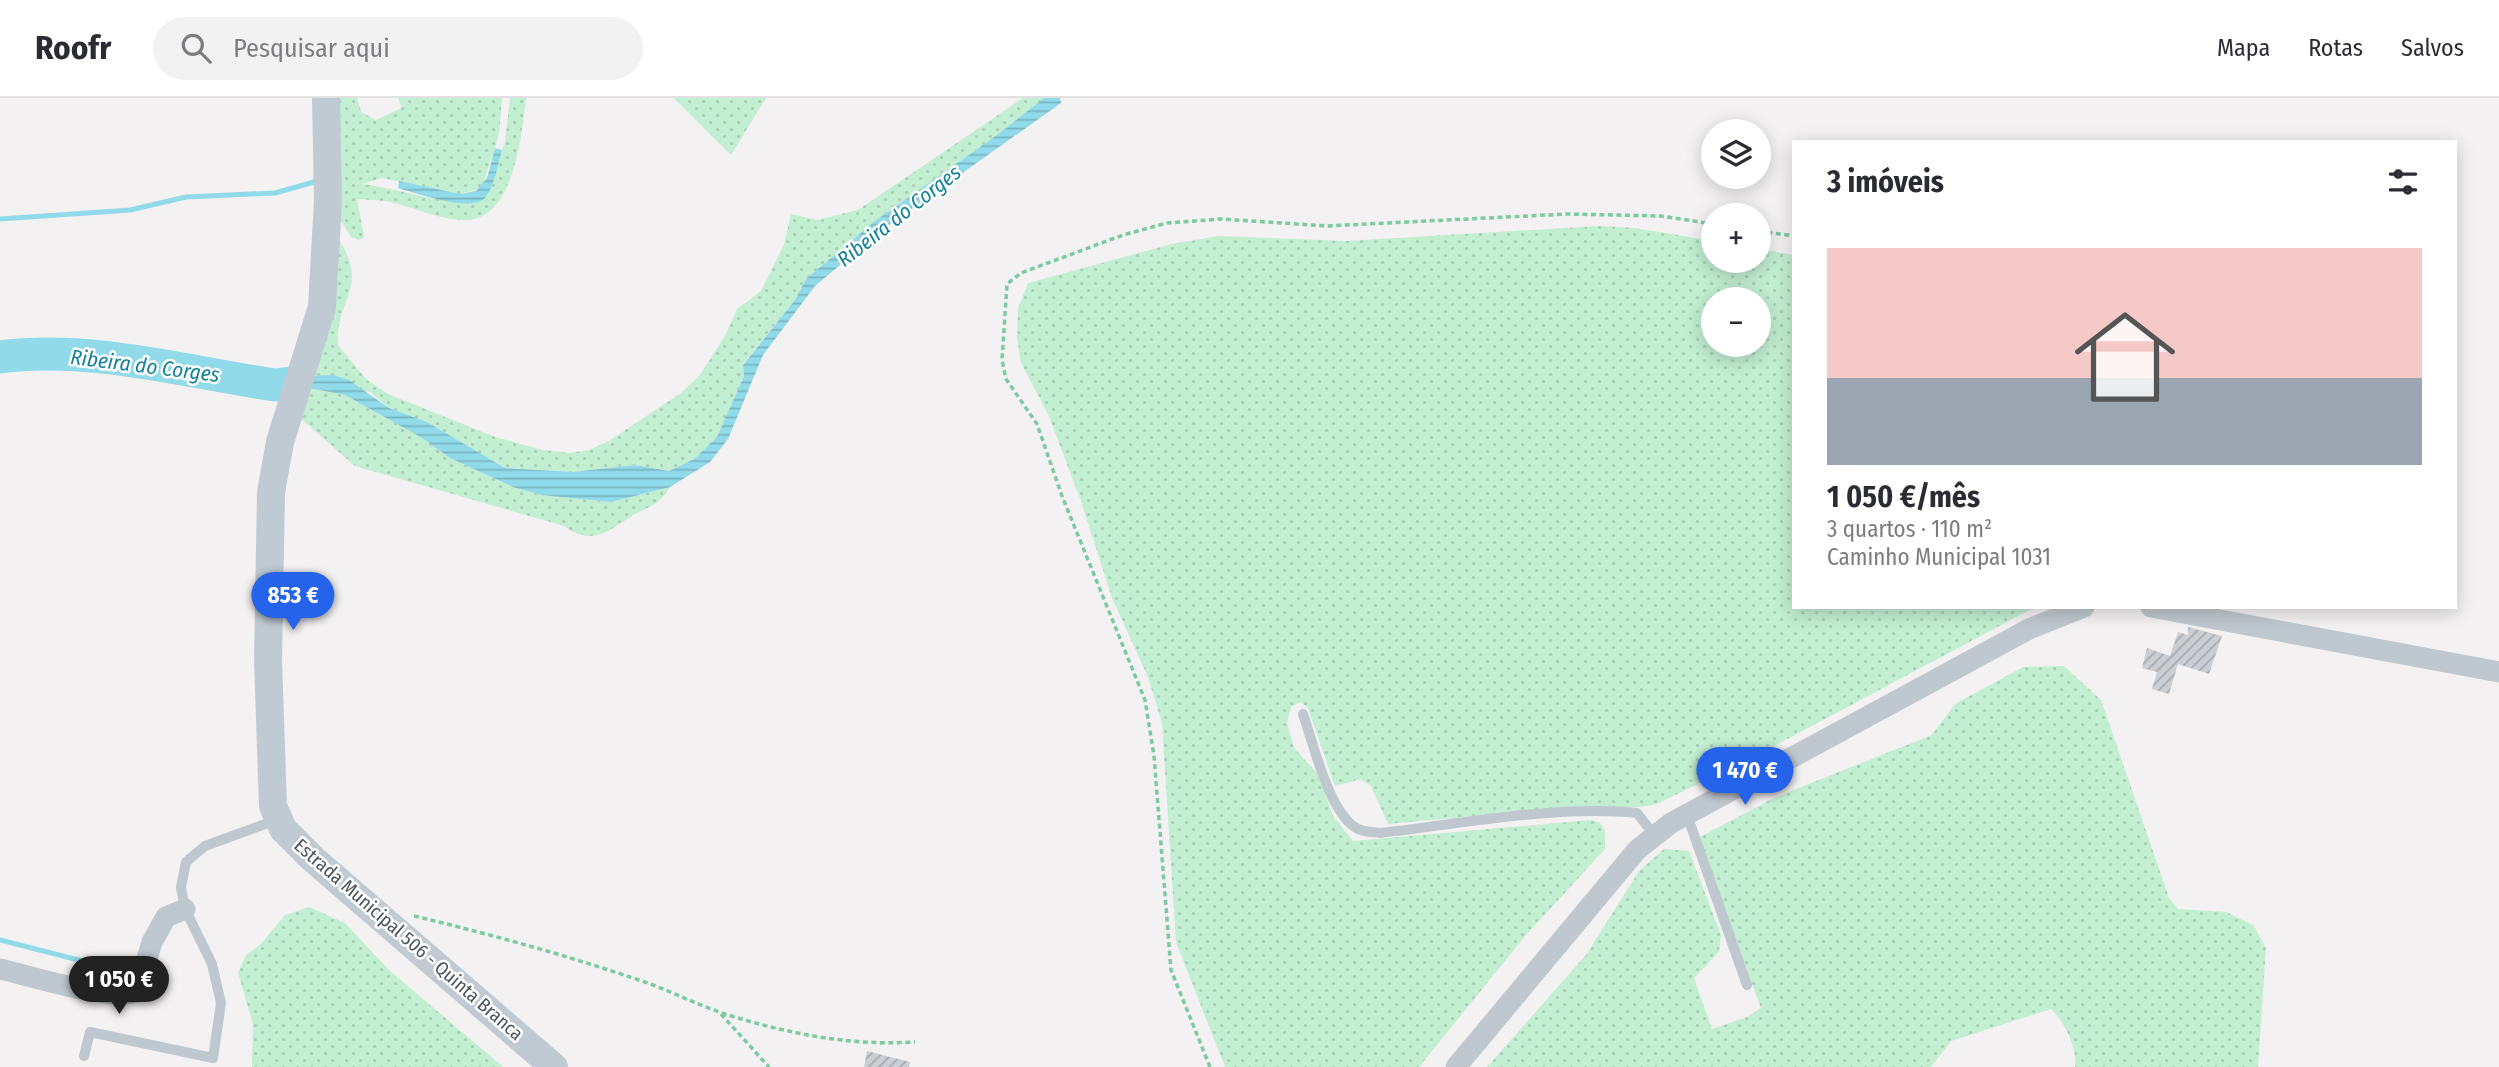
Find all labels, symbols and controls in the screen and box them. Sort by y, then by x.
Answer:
search box [153,17,643,80]
text: Roofr [35,28,111,68]
icon: search [177,29,215,67]
text: Pesquisar aqui [233,33,390,64]
text: Mapa [2217,34,2270,62]
text: Rotas [2308,34,2363,62]
text: Salvos [2401,34,2464,62]
map controls [1701,119,1771,357]
button: layers [1701,119,1771,189]
water label: Ribeira do Corges [832,159,966,272]
icon: filters [2384,163,2422,201]
text: 3 imóveis [1827,164,1944,200]
button: + [1701,203,1771,273]
button: − [1701,287,1771,357]
icon: home [2062,294,2188,420]
water label: Ribeira do Corges [69,344,221,388]
text: 1 050 €/mês [1827,479,1980,515]
text: 3 quartos · 110 m² [1827,515,1992,543]
text: Caminho Municipal 1031 [1827,543,2051,571]
pin: 853 € [244,573,342,632]
text: 853 € [267,581,319,609]
pin: 1 470 € [1680,748,1810,807]
text: 1 470 € [1712,756,1778,784]
street label: Estrada Municipal 506 - Quinta Branca [290,834,528,1045]
pin: 1 050 € [54,956,184,1016]
text: 1 050 € [85,965,153,993]

